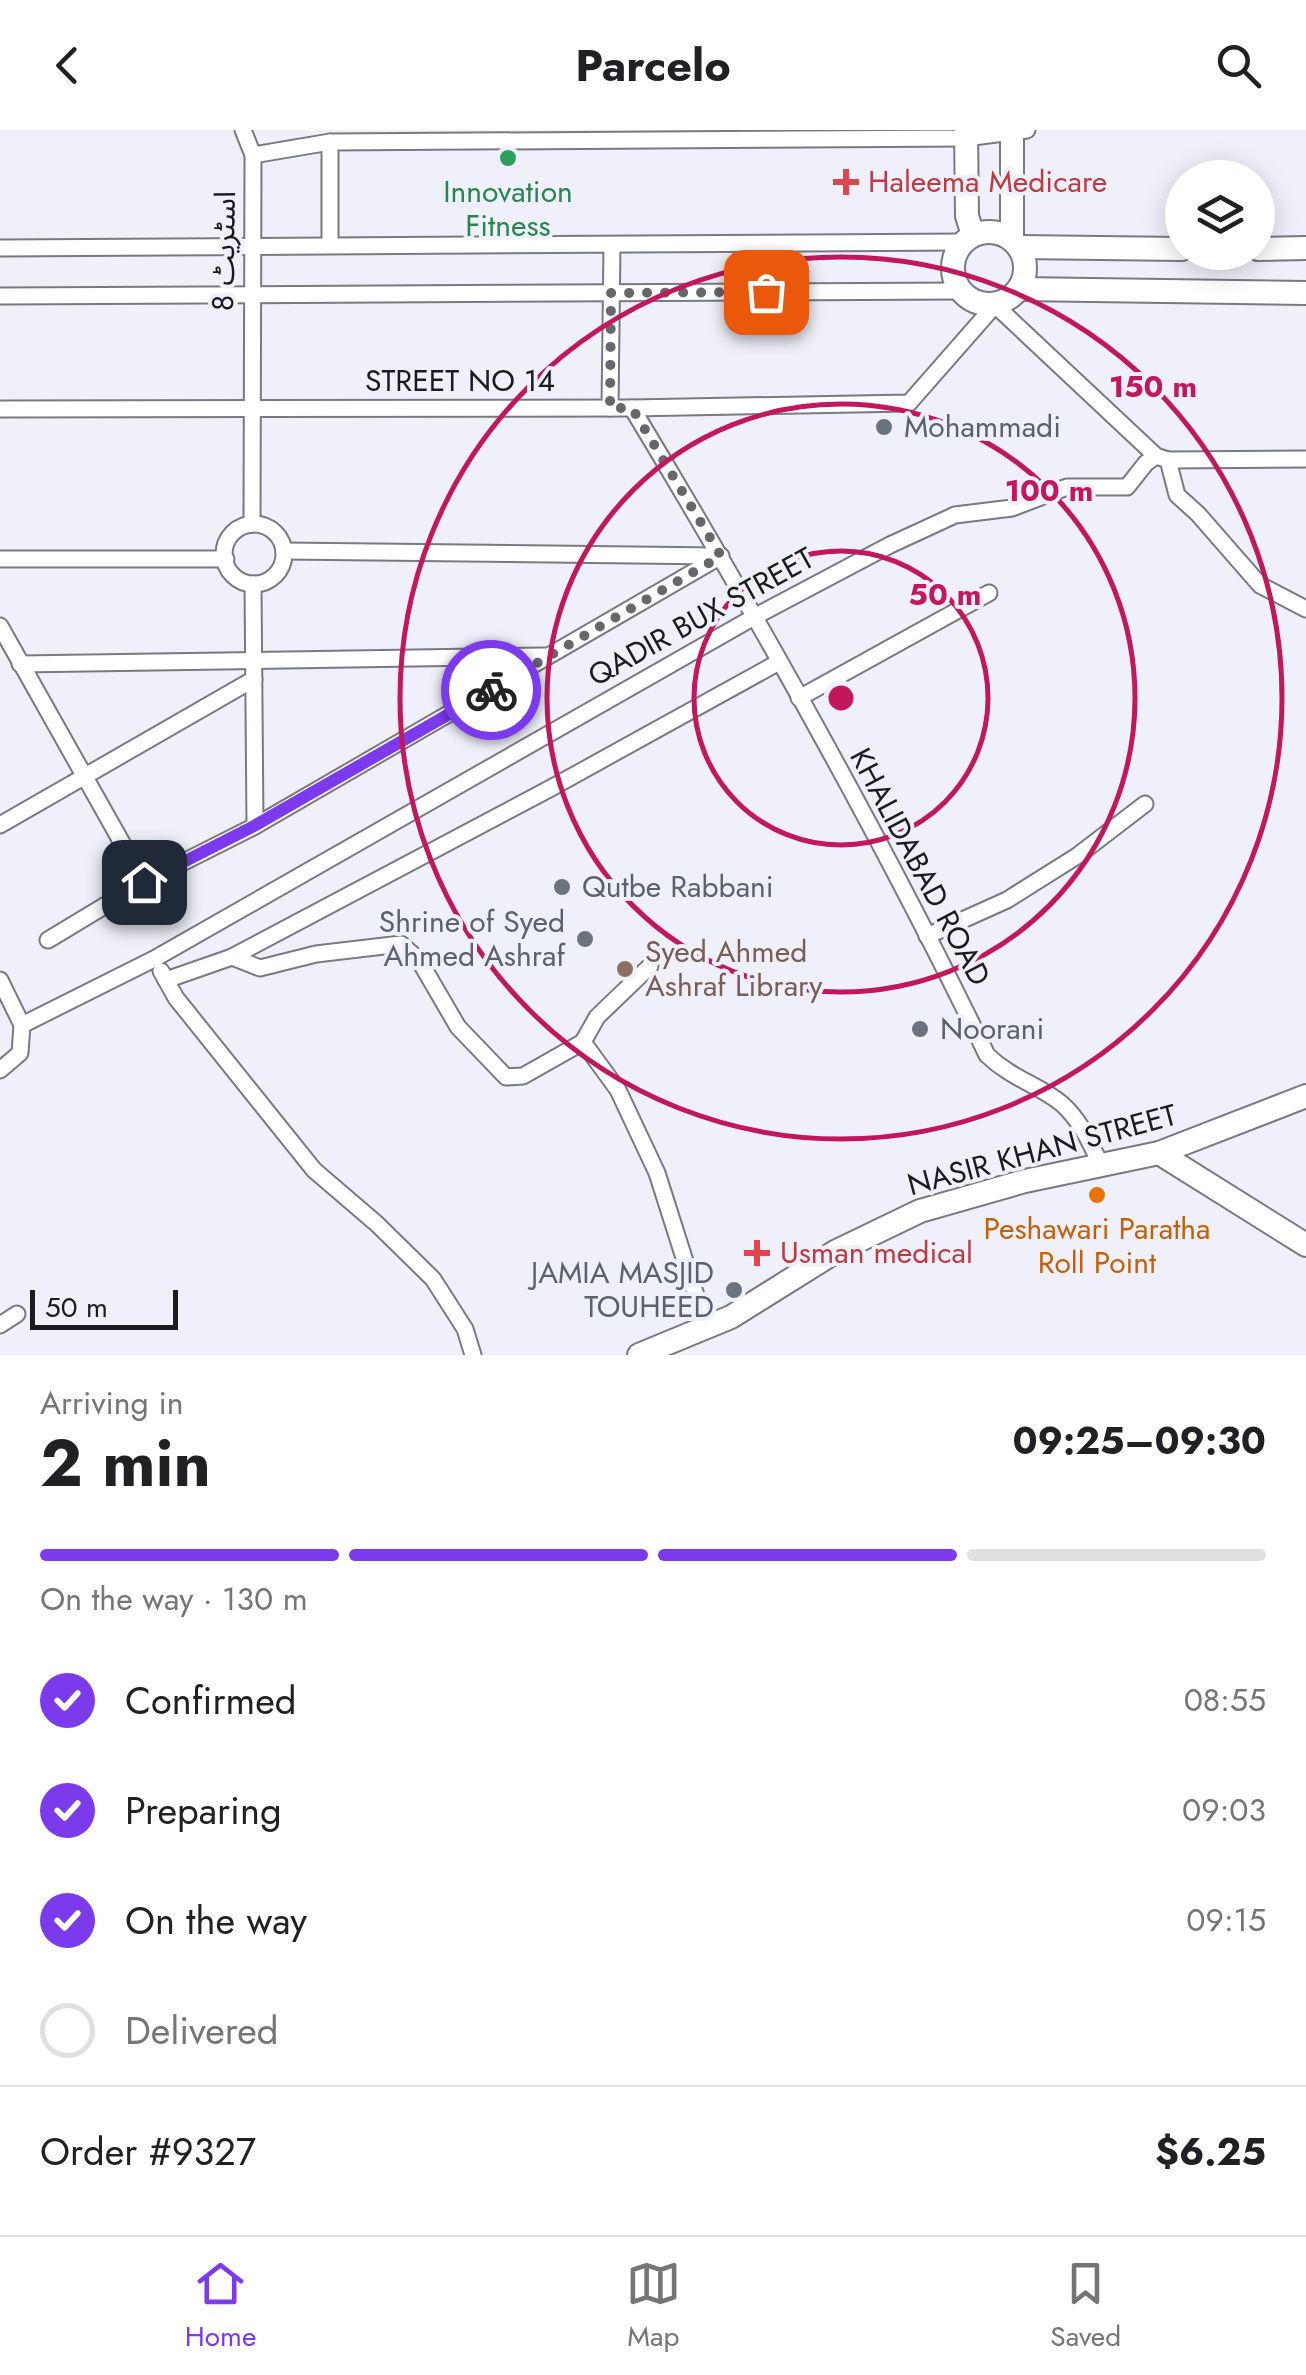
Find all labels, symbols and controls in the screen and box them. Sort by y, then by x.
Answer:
text: Parcelo [575,33,731,98]
icon: back [40,38,95,93]
icon: search [1211,38,1266,93]
marker: Innovation Fitness [497,147,519,169]
place label: Haleema Medicare [868,160,1107,203]
map controls [1165,160,1275,270]
button: layers [1165,160,1275,270]
marker: Haleema Medicare [833,169,859,195]
place label: Innovation Fitness [443,170,573,247]
street label: اسٹریٹ 8 [201,191,246,311]
pin [724,250,809,335]
icon: bag [739,265,794,320]
street label: STREET NO 14 [365,359,555,402]
text: 150 m [1109,365,1197,408]
place label: Mohammadi [904,405,1061,448]
marker: Mohammadi [873,416,895,438]
text: 100 m [1005,469,1093,512]
street label: QADIR BUX STREET [580,537,822,697]
text: 50 m [909,573,981,616]
courier [441,640,541,740]
icon: bike [464,663,519,718]
centre of rings [823,680,859,716]
street label: KHALIDABAD ROAD [840,740,1001,993]
pin [102,840,187,925]
icon: home [117,855,172,910]
place label: Qutbe Rabbani [582,865,774,908]
marker: Qutbe Rabbani [551,876,573,898]
place label: Shrine of Syed Ahmed Ashraf [379,900,566,977]
marker: Shrine of Syed Ahmed Ashraf [574,928,596,950]
place label: Syed Ahmed Ashraf Library [645,930,823,1007]
marker: Syed Ahmed Ashraf Library [614,958,636,980]
place label: Noorani [940,1007,1044,1050]
marker: Noorani [909,1018,931,1040]
street label: NASIR KHAN STREET [902,1093,1181,1206]
marker: Peshawari Paratha Roll Point [1086,1184,1108,1206]
place label: Peshawari Paratha Roll Point [983,1207,1211,1284]
place label: Usman medical [780,1231,973,1274]
marker: Usman medical [744,1240,770,1266]
place label: JAMIA MASJID TOUHEED [527,1251,714,1328]
marker: JAMIA MASJID TOUHEED [723,1279,745,1301]
scale bar [30,1285,178,1330]
text: 50 m [45,1287,108,1328]
text: Arriving in [40,1380,184,1426]
text: 09:25–09:30 [1012,1413,1266,1468]
text: 2 min [40,1416,211,1510]
text: On the way · 130 m [40,1576,308,1622]
icon: check [40,1673,95,1728]
text: Confirmed [125,1673,296,1728]
text: 08:55 [1184,1677,1266,1723]
icon: check [40,1783,95,1838]
text: Preparing [125,1783,282,1838]
text: 09:03 [1182,1787,1266,1833]
icon: check [40,1893,95,1948]
text: On the way [125,1893,307,1948]
text: 09:15 [1186,1897,1266,1943]
text: Delivered [125,2003,278,2058]
text: Order #9327 [40,2124,256,2179]
text: $6.25 [1155,2124,1266,2179]
tab: Home [185,2256,256,2357]
tab: Map [626,2256,681,2357]
tab: Saved [1050,2256,1121,2357]

